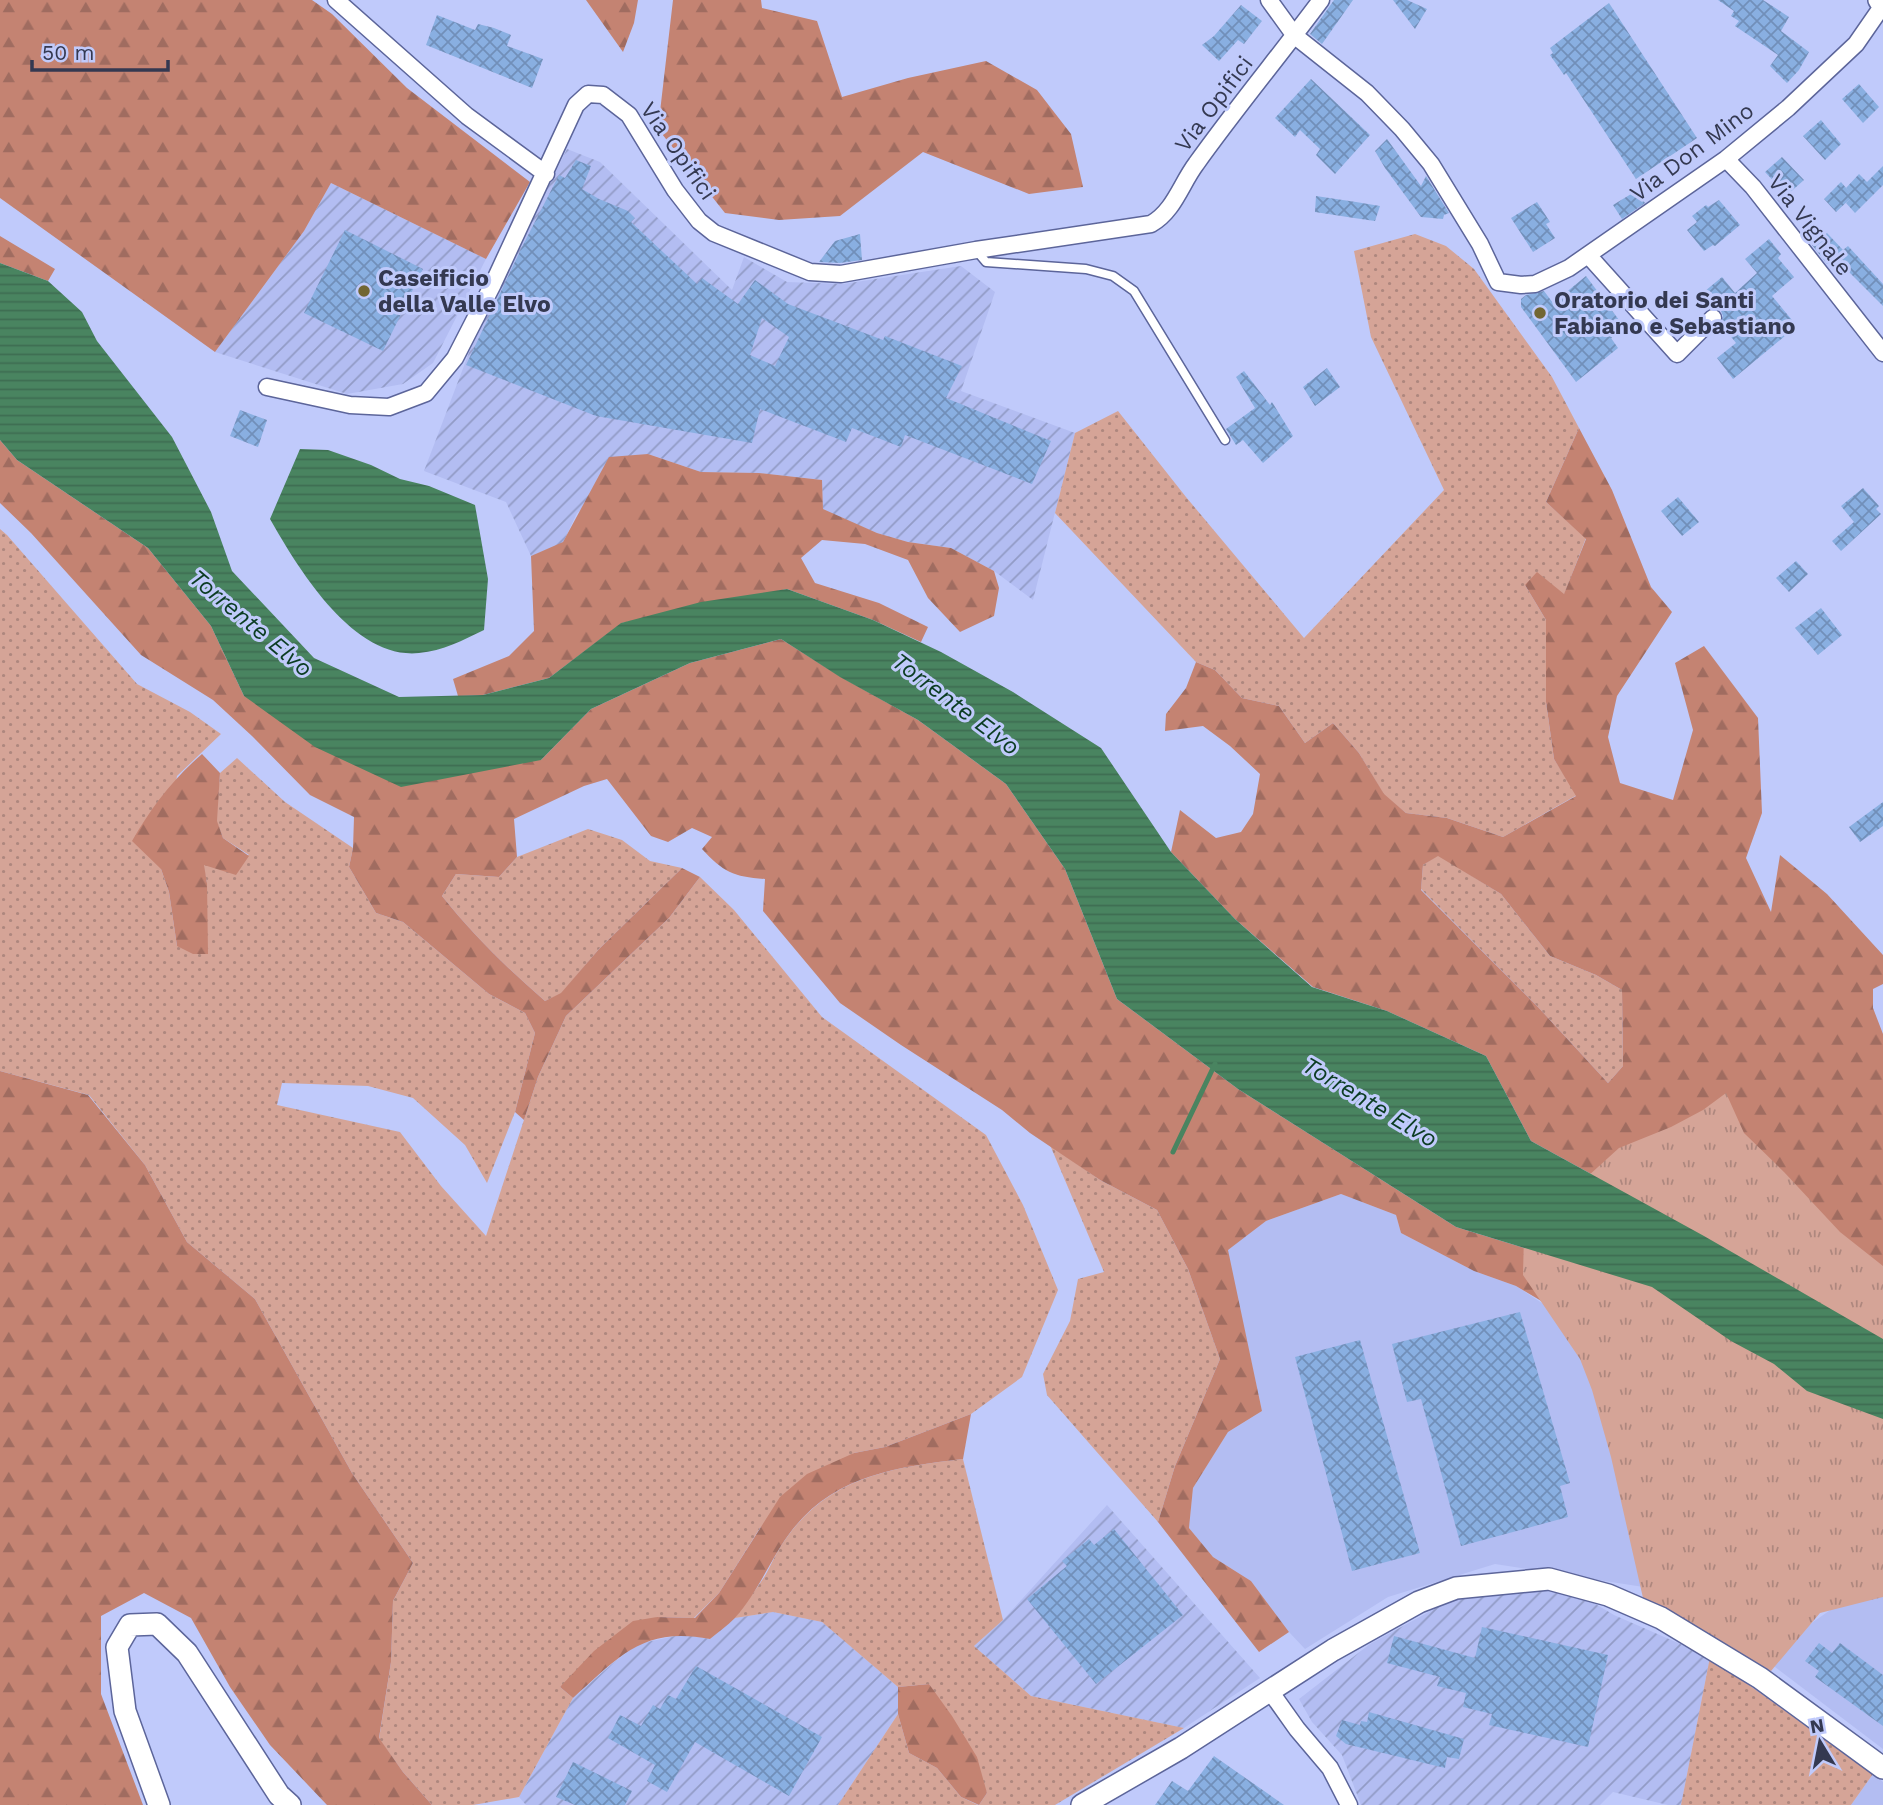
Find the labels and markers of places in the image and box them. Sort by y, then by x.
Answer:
place label: Caseificio della Valle Elvo [378,265,551,318]
marker: Caseificio della Valle Elvo [356,283,372,299]
place label: Oratorio dei Santi Fabiano e Sebastiano [1554,287,1795,340]
marker: Oratorio dei Santi Fabiano e Sebastiano [1532,305,1548,321]

